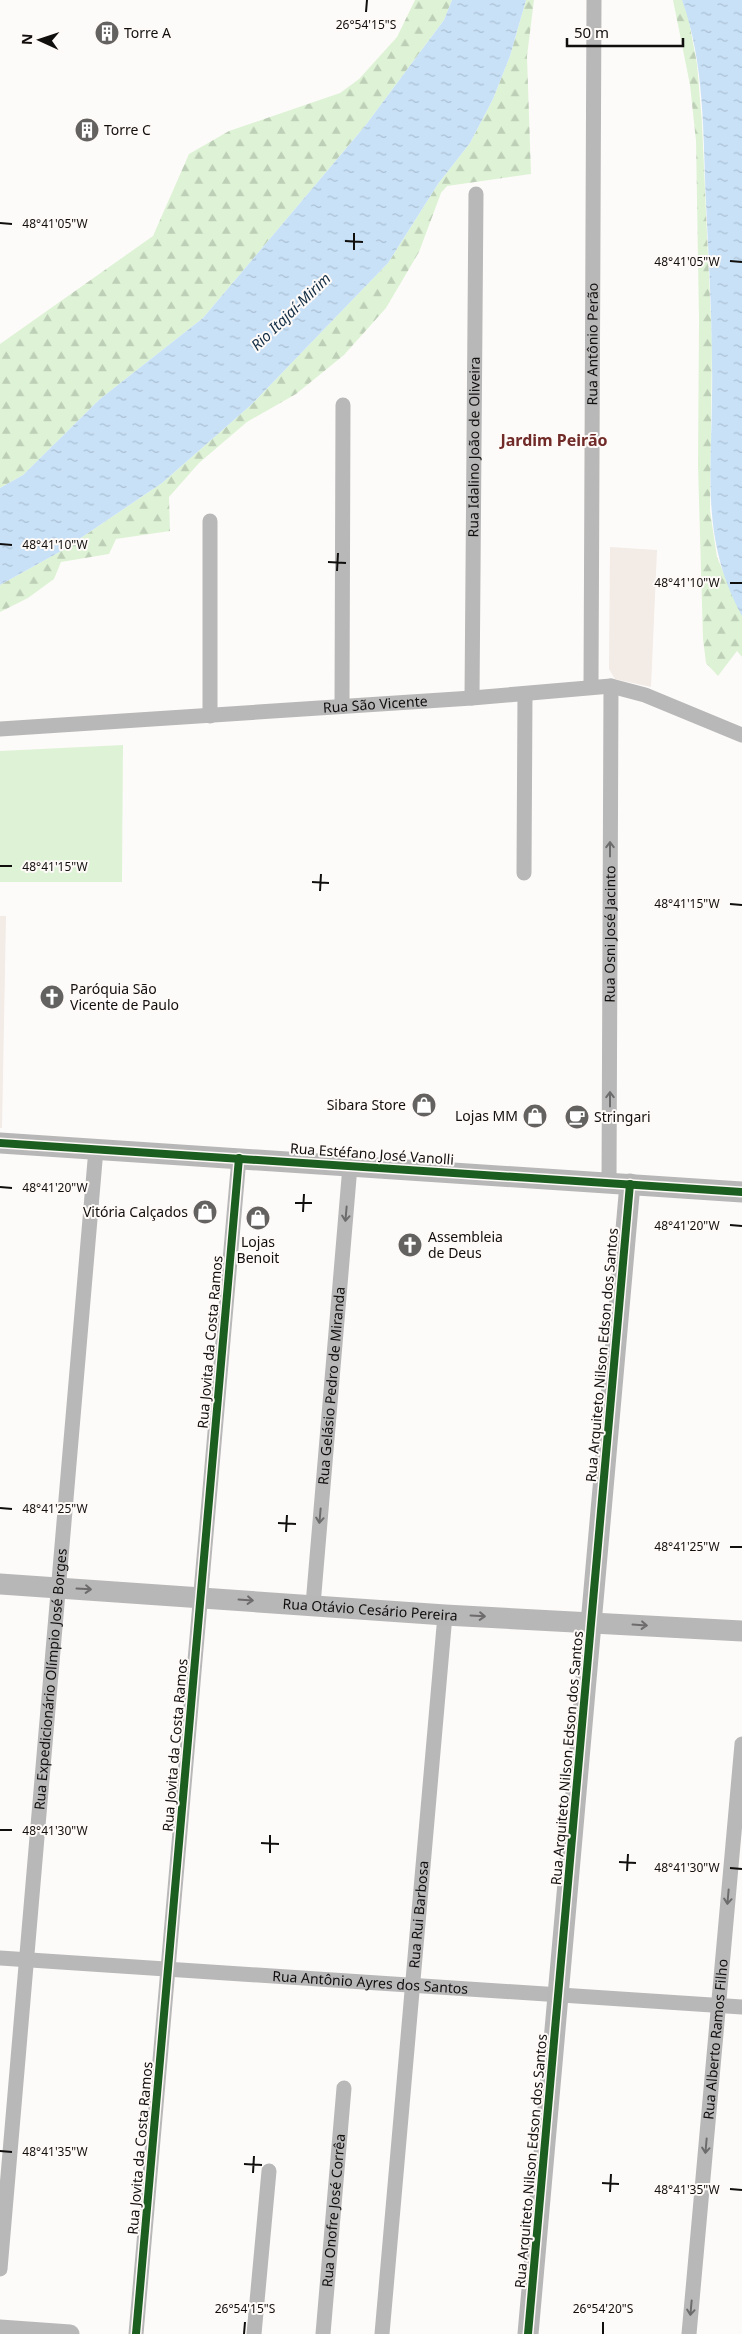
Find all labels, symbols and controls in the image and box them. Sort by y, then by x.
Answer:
north arrow [15,15,65,65]
scale bar [567,15,683,47]
text: 26°54'15"S [336,16,397,33]
building icon: Torre A [94,20,120,46]
text: 50 m [574,22,609,42]
place label: Torre A [124,23,171,42]
text: N [17,33,36,45]
building icon: Torre C [74,117,100,143]
place label: Torre C [104,120,151,139]
text: 48°41'05"W [22,215,88,232]
text: 48°41'05"W [654,253,720,270]
water label: Rio Itajaí-Mirim [246,268,335,354]
street label: Rua Antônio Perão [582,283,602,405]
street label: Rua Idalino João de Oliveira [463,357,484,537]
district label: Jardim Peirão [498,429,608,451]
text: 48°41'10"W [22,536,88,553]
text: 48°41'10"W [654,574,720,591]
street label: Rua São Vicente [322,691,428,717]
one-way arrow [605,841,615,858]
text: 48°41'15"W [22,858,88,875]
street label: Rua Osni José Jacinto [600,865,619,1003]
text: 48°41'15"W [654,895,720,912]
place label: Paróquia São Vicente de Paulo [70,979,179,1014]
church icon: Paróquia São Vicente de Paulo [39,984,65,1010]
one-way arrow [605,1091,615,1108]
shop icon: Sibara Store [411,1092,437,1118]
place label: Sibara Store [327,1095,406,1114]
shop icon: Lojas MM [522,1103,548,1129]
cafe icon: Stringari [564,1104,590,1130]
place label: Lojas MM [455,1106,518,1125]
place label: Stringari [594,1107,651,1126]
street label: Rua Estéfano José Vanolli [289,1138,455,1169]
text: 48°41'20"W [22,1179,88,1196]
shop icon: Vitória Calçados [192,1199,218,1225]
place label: Vitória Calçados [83,1202,188,1221]
shop icon: Lojas Benoit [245,1205,271,1231]
one-way arrow [341,1206,351,1222]
text: 48°41'20"W [654,1217,720,1234]
place label: Assembleia de Deus [428,1227,503,1262]
street label: Rua Arquiteto Nilson Edson dos Santos [581,1227,622,1483]
place label: Lojas Benoit [237,1232,279,1267]
church icon: Assembleia de Deus [397,1232,423,1258]
street label: Rua Jovita da Costa Ramos [192,1254,227,1429]
street label: Rua Gelásio Pedro de Miranda [313,1286,349,1485]
text: 48°41'25"W [22,1500,88,1517]
one-way arrow [316,1507,325,1523]
text: 48°41'25"W [654,1538,720,1555]
street label: Rua Expedicionário Olímpio José Borges [29,1547,71,1811]
one-way arrow [75,1585,91,1594]
street label: Rua Otávio Cesário Pereira [282,1594,458,1625]
one-way arrow [237,1595,253,1604]
one-way arrow [469,1612,485,1621]
one-way arrow [632,1620,648,1629]
street label: Rua Arquiteto Nilson Edson dos Santos [546,1630,587,1886]
street label: Rua Jovita da Costa Ramos [157,1657,192,1832]
text: 48°41'30"W [22,1822,88,1839]
text: 48°41'30"W [654,1859,720,1876]
street label: Rua Rui Barbosa [404,1860,432,1969]
one-way arrow [723,1889,733,1905]
street label: Rua Alberto Ramos Filho [698,1958,732,2120]
street label: Rua Antônio Ayres dos Santos [272,1966,469,1998]
street label: Rua Arquiteto Nilson Edson dos Santos [510,2033,551,2289]
street label: Rua Jovita da Costa Ramos [122,2060,157,2235]
street label: Rua Onofre José Corrêa [317,2133,349,2288]
one-way arrow [701,2138,710,2154]
text: 48°41'35"W [22,2143,88,2160]
text: 48°41'35"W [654,2181,720,2198]
text: 26°54'15"S [215,2300,276,2317]
text: 26°54'20"S [573,2300,634,2317]
one-way arrow [686,2300,696,2316]

